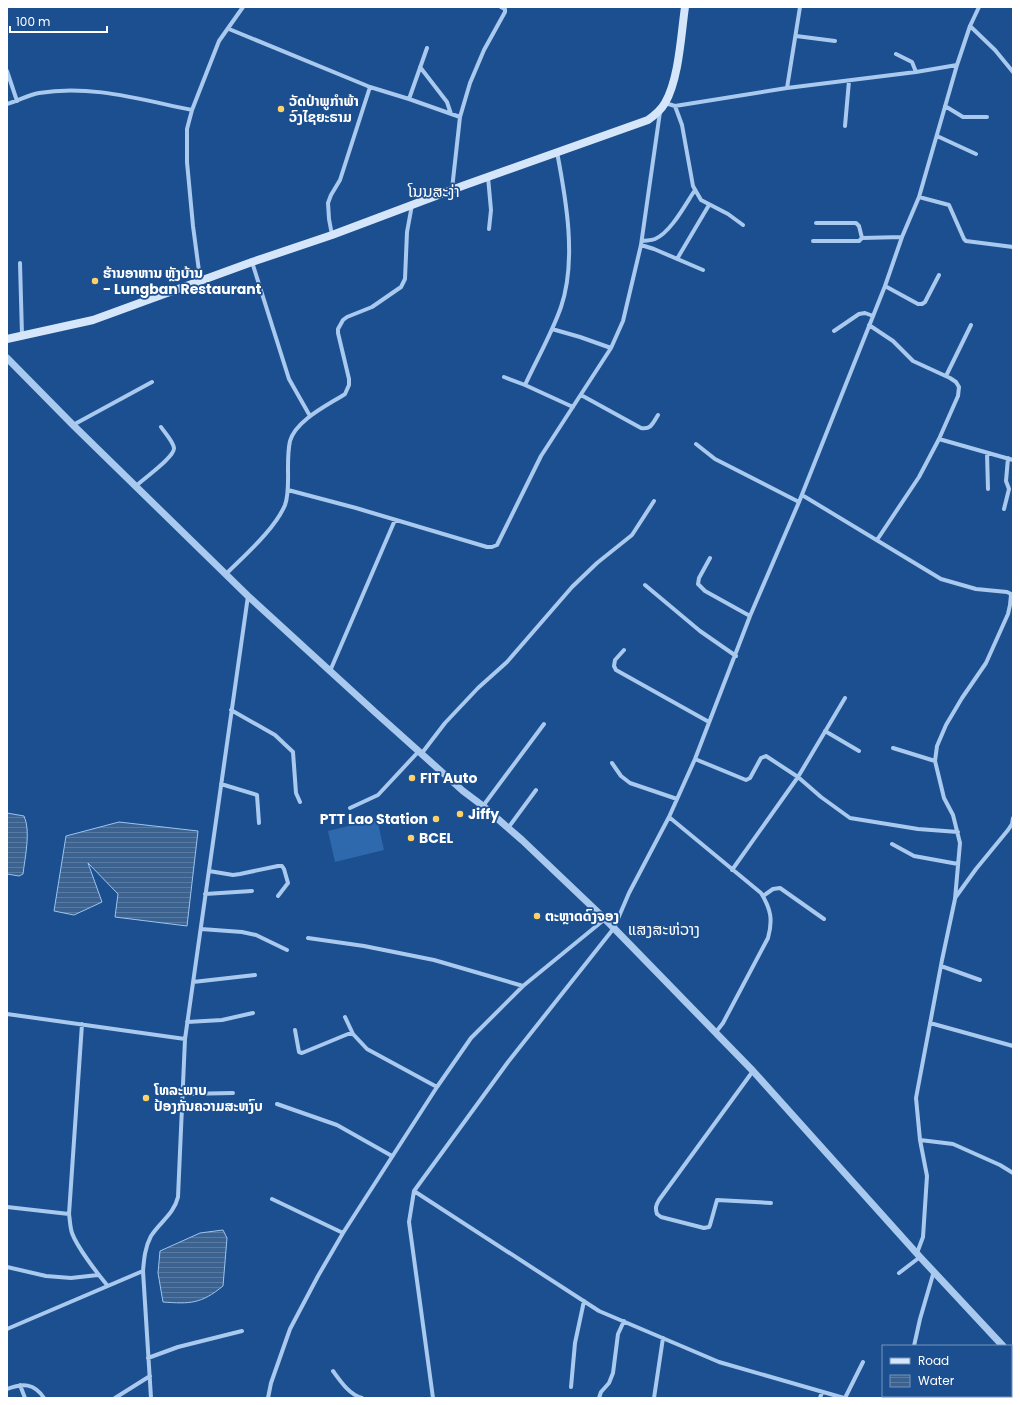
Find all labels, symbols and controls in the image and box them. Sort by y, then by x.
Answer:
scale bar [10,8,107,34]
text: 100 m [16,13,50,30]
place label: ວັດປ່າພູກຳພ້າ ວົງໄຊຍະຣາມ [289,91,359,127]
marker: ວັດປ່າພູກຳພ້າ ວົງໄຊຍະຣາມ [276,104,286,114]
district label: ໂນນສະງ່າ [407,180,460,203]
place label: ຮ້ານອາຫານ ຫຼັງບ້ານ - Lungban Restaurant [103,263,262,299]
marker: ຮ້ານອາຫານ ຫຼັງບ້ານ - Lungban Restaurant [90,276,100,286]
place label: FIT Auto [420,768,477,788]
marker: FIT Auto [407,773,417,783]
place label: Jiffy [468,804,499,824]
place label: PTT Lao Station [320,809,428,829]
marker: Jiffy [455,809,465,819]
marker: PTT Lao Station [431,814,441,824]
place label: BCEL [419,828,453,848]
marker: BCEL [406,833,416,843]
place label: ຕະຫຼາດດົງຈອງ [545,906,619,926]
marker: ຕະຫຼາດດົງຈອງ [532,911,542,921]
district label: ແສງສະຫ່ວາງ [628,918,700,941]
place label: ໂທລະພາບ ປ້ອງກັນຄວາມສະຫງົບ [153,1080,263,1116]
marker: ໂທລະພາບ ປ້ອງກັນຄວາມສະຫງົບ [141,1093,151,1103]
legend [882,1345,1012,1397]
text: Road [918,1352,949,1369]
text: Water [918,1372,955,1389]

